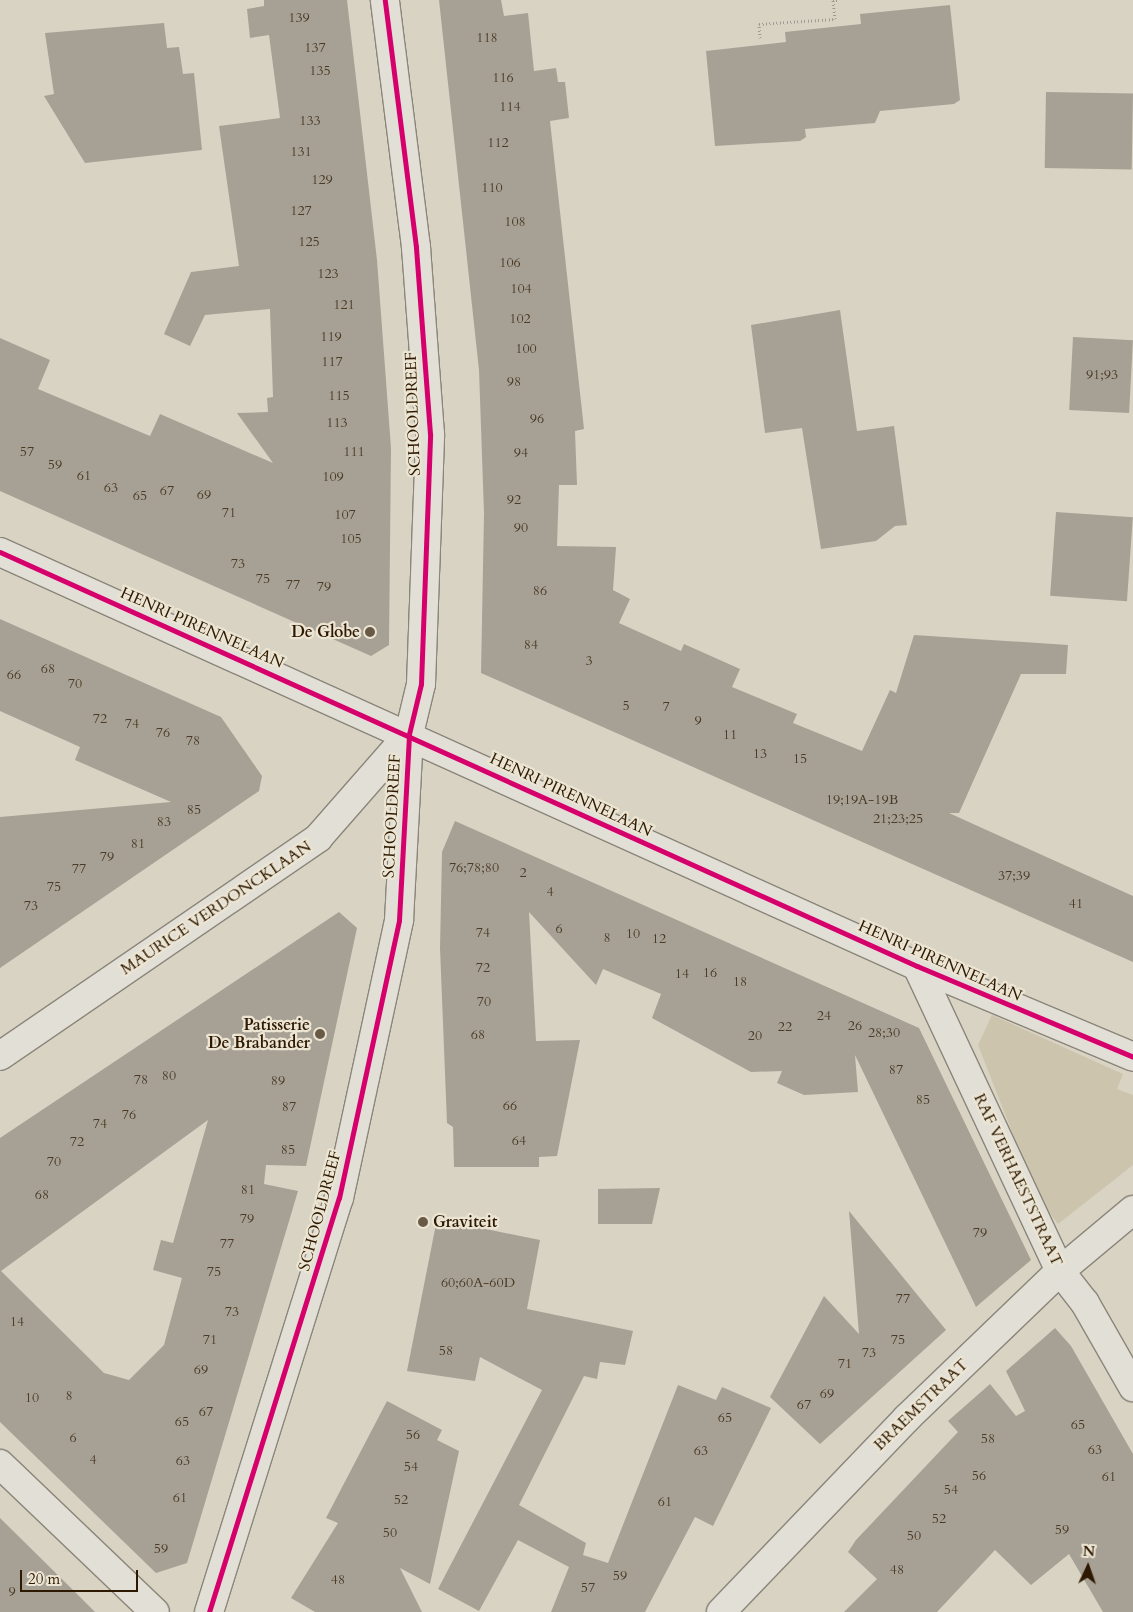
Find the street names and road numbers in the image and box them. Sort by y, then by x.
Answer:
street label: SCHOOLDREEF [401,352,425,476]
street label: HENRI PIRENNELAAN [117,583,287,673]
street label: HENRI PIRENNELAAN [487,749,655,841]
street label: SCHOOLDREEF [379,754,405,878]
street label: MAURICE VERDONCKLAAN [117,837,315,979]
street label: HENRI PIRENNELAAN [855,916,1025,1006]
street label: RAF VERHAESTSTRAAT [970,1091,1066,1269]
street label: SCHOOLDREEF [295,1149,345,1273]
street label: BRAEMSTRAAT [870,1355,972,1455]

